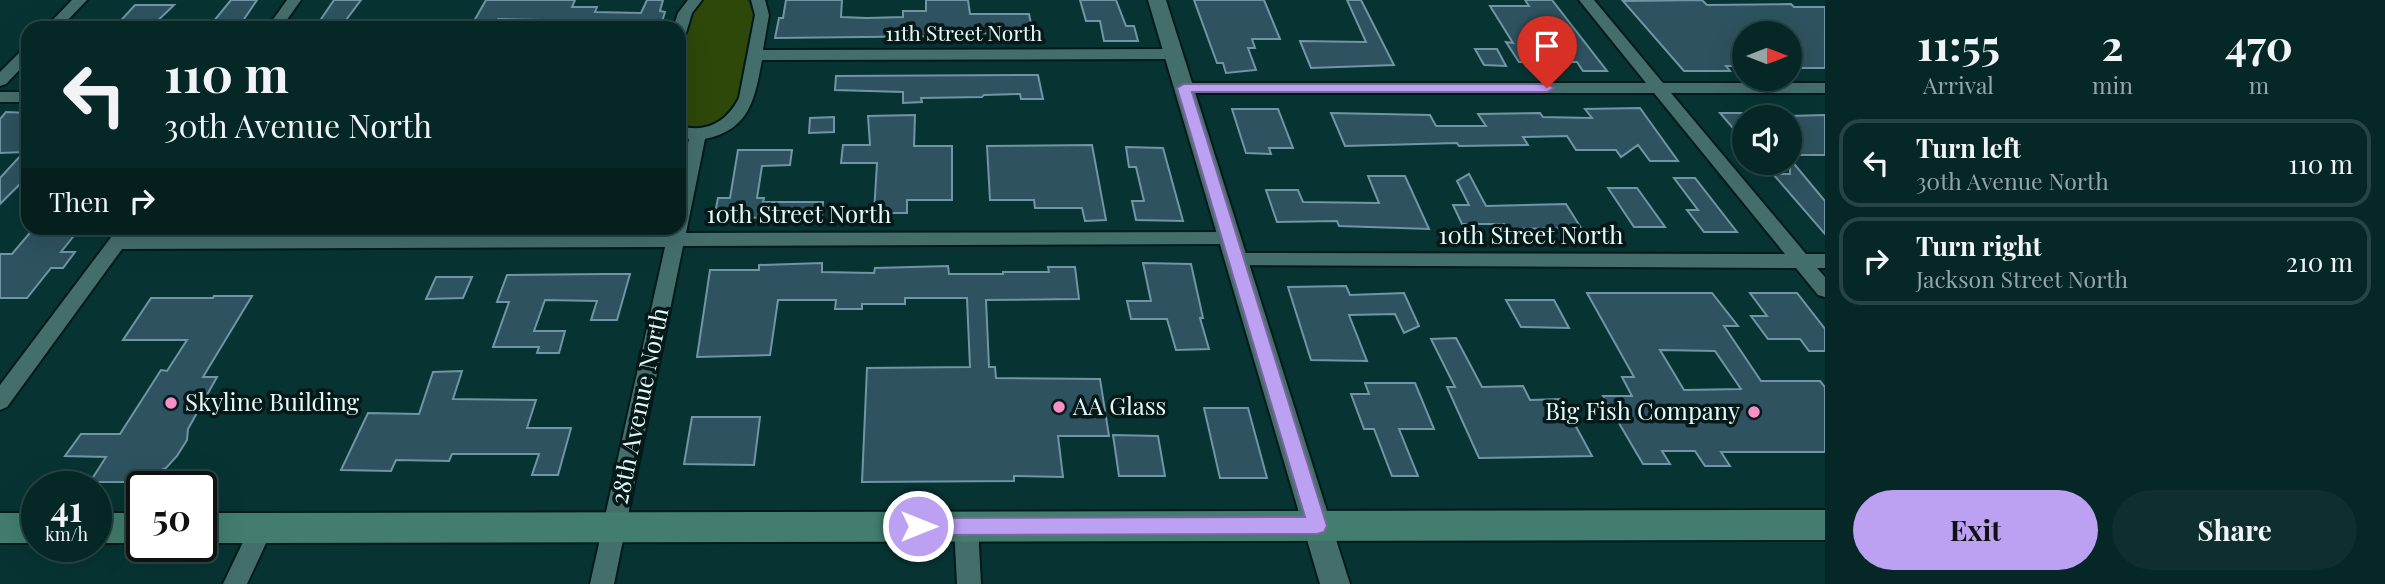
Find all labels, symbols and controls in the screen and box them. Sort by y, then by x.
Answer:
pin [1517,16,1577,88]
text: 11:55 [1917,16,2000,72]
text: 2 [2102,16,2123,72]
text: 470 [2225,16,2293,72]
street label: 11th Street North [886,18,1043,46]
north arrow [1732,21,1802,91]
map controls [1732,21,1802,175]
icon: arrive [1528,27,1566,65]
text: 110 m [164,40,289,105]
icon: left [49,49,140,140]
text: Arrival [1923,69,1994,100]
text: min [2092,69,2133,100]
text: m [2249,69,2269,100]
text: 30th Avenue North [164,103,432,146]
button: sound [1732,105,1802,175]
text: Turn left [1916,130,2021,165]
icon: left [1857,144,1895,182]
text: 110 m [2289,146,2353,181]
text: 30th Avenue North [1916,165,2109,196]
icon: right [123,182,161,220]
text: Then [49,184,109,219]
street label: 10th Street North [707,197,891,229]
street label: 10th Street North [1439,218,1623,250]
text: Turn right [1916,228,2042,263]
icon: right [1857,242,1895,280]
text: 210 m [2286,244,2353,279]
text: Jackson Street North [1916,263,2128,294]
street label: 28th Avenue North [602,305,674,507]
place label: Skyline Building [185,385,360,417]
place label: AA Glass [1072,389,1166,421]
place label: Big Fish Company [1545,394,1740,426]
marker: Skyline Building [163,395,179,411]
marker: AA Glass [1051,399,1067,415]
marker: Big Fish Company [1746,404,1762,420]
speed limit sign: 50 [126,471,217,562]
text: 41 [51,484,82,531]
position arrow [881,489,955,563]
button: Exit [1853,490,2098,570]
button: Share [2112,490,2357,570]
text: km/h [45,522,88,546]

